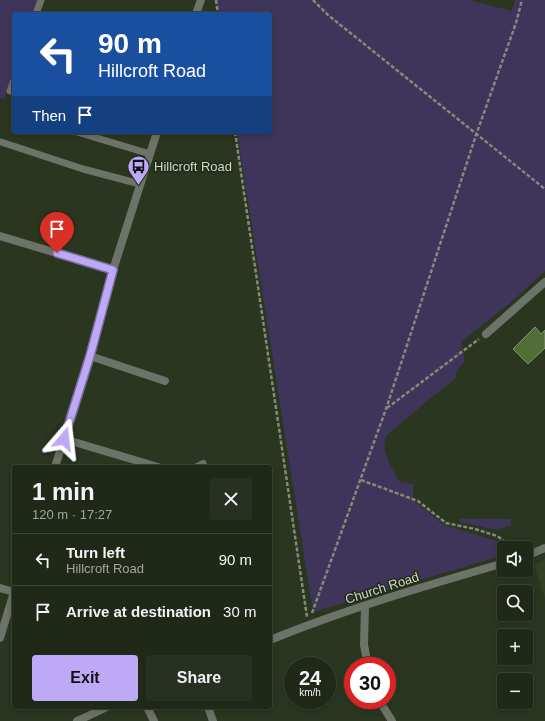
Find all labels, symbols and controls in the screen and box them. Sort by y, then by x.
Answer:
icon: left [32,28,84,80]
text: 90 m [98,28,162,59]
text: Hillcroft Road [98,61,206,81]
icon: arrive [74,104,96,126]
text: Then [32,107,66,124]
bus stop icon: Hillcroft Road [125,153,151,186]
place label: Hillcroft Road [154,159,232,174]
pin [40,212,74,253]
icon: arrive [46,218,68,240]
position arrow [43,418,85,460]
text: 1 min [32,478,95,505]
button: close [210,478,252,520]
text: 120 m · 17:27 [32,507,112,522]
map controls [497,541,533,709]
button: sound [497,541,533,577]
text: Turn left [66,544,125,561]
icon: left [32,549,54,571]
text: 90 m [219,551,252,568]
text: Hillcroft Road [66,561,144,576]
street label: Church Road [343,569,421,607]
button: search [497,585,533,621]
icon: arrive [32,601,54,623]
text: Arrive at destination [66,603,211,620]
text: 30 m [223,603,256,620]
button: + [497,629,533,665]
button: Exit [32,655,138,701]
button: Share [146,655,252,701]
speed limit sign: 30 [344,657,396,709]
text: 24 [299,667,321,689]
button: − [497,673,533,709]
text: km/h [299,687,321,698]

